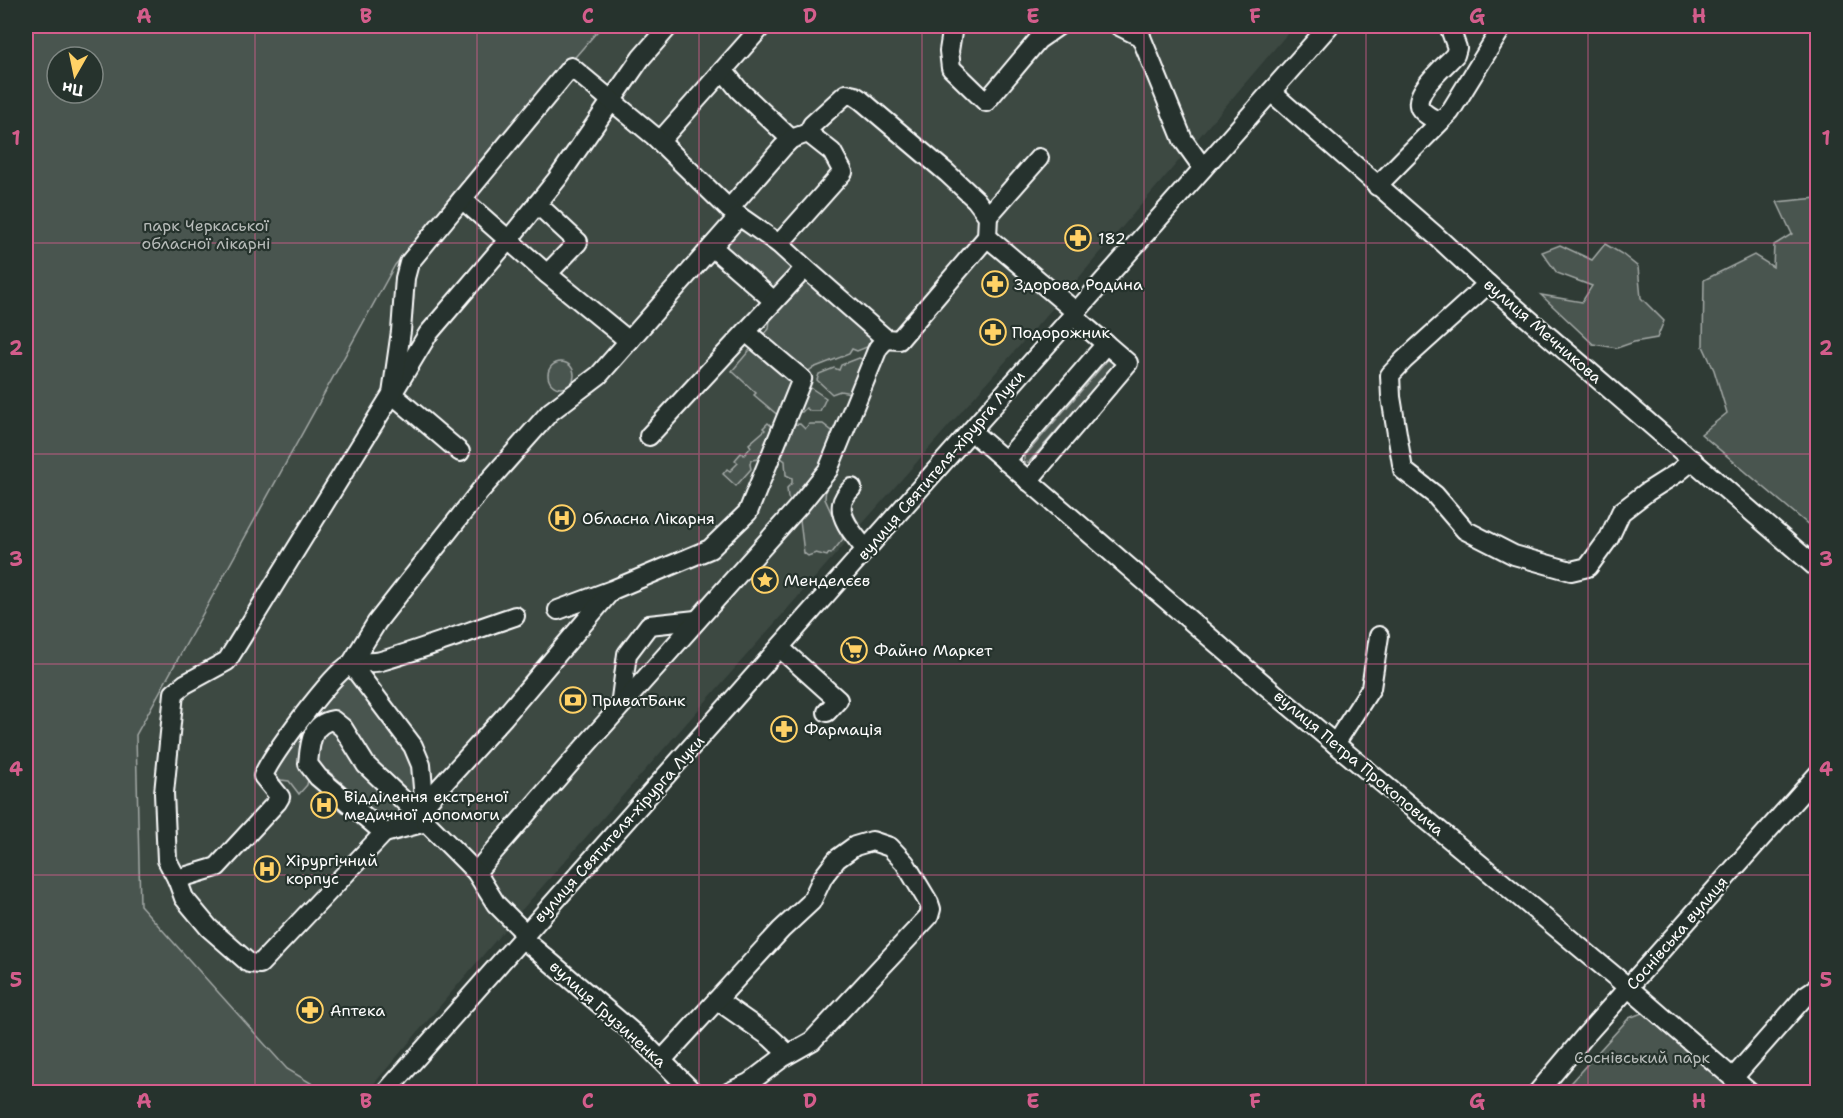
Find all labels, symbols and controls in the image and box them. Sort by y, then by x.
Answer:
text: A [136,3,152,29]
text: B [360,3,372,29]
text: C [582,3,594,29]
text: D [803,3,817,29]
text: E [1026,3,1040,29]
text: F [1249,3,1261,29]
text: G [1469,3,1485,29]
text: H [1692,3,1706,29]
north arrow [45,45,105,105]
text: Пн [61,77,85,101]
text: 1 [11,125,21,151]
text: 1 [1821,125,1831,151]
park label: парк Черкаської обласної лікарні [142,215,270,254]
pharmacy icon: 182 [1063,223,1093,253]
place label: 182 [1098,228,1126,249]
pharmacy icon: Здорова Родина [980,269,1010,299]
place label: Здорова Родина [1014,274,1143,295]
street label: вулиця Мечникова [1479,274,1607,388]
pharmacy icon: Подорожник [978,317,1008,347]
place label: Подорожник [1012,322,1111,343]
text: 2 [9,335,23,361]
text: 2 [1819,335,1833,361]
street label: вулиця Святителя-хірурга Луки [853,366,1029,564]
hospital icon: Обласна Лікарня [547,503,577,533]
place label: Обласна Лікарня [582,508,715,529]
text: 3 [9,546,23,572]
text: 3 [1819,546,1833,572]
place icon: Менделєєв [750,565,780,595]
place label: Менделєєв [784,570,870,591]
supermarket icon: Файно Маркет [839,635,869,665]
place label: Файно Маркет [874,640,993,661]
bank icon: ПриватБанк [558,685,588,715]
street label: вулиця Петра Прокоповича [1270,686,1448,840]
place label: ПриватБанк [592,690,686,711]
pharmacy icon: Фармація [769,714,799,744]
place label: Фармація [804,719,882,740]
street label: вулиця Святителя-хірурга Луки [529,731,709,927]
text: 4 [9,756,23,782]
text: 4 [1819,756,1833,782]
place label: Відділення екстреної медичної допомоги [344,786,509,825]
hospital icon: Відділення екстреної медичної допомоги [309,790,339,820]
place label: Хірургічний корпус [286,850,378,889]
hospital icon: Хірургічний корпус [252,854,282,884]
street label: Соснівська вулиця [1622,872,1732,994]
street label: вулиця Грузиненка [545,956,671,1072]
text: 5 [10,967,22,993]
text: 5 [1820,967,1832,993]
pharmacy icon: Аптека [295,995,325,1025]
place label: Аптека [330,1000,385,1021]
park label: Соснівський парк [1574,1047,1711,1068]
text: A [136,1088,152,1114]
text: B [360,1088,372,1114]
text: C [582,1088,594,1114]
text: D [803,1088,817,1114]
text: E [1026,1088,1040,1114]
text: F [1249,1088,1261,1114]
text: G [1469,1088,1485,1114]
text: H [1692,1088,1706,1114]

